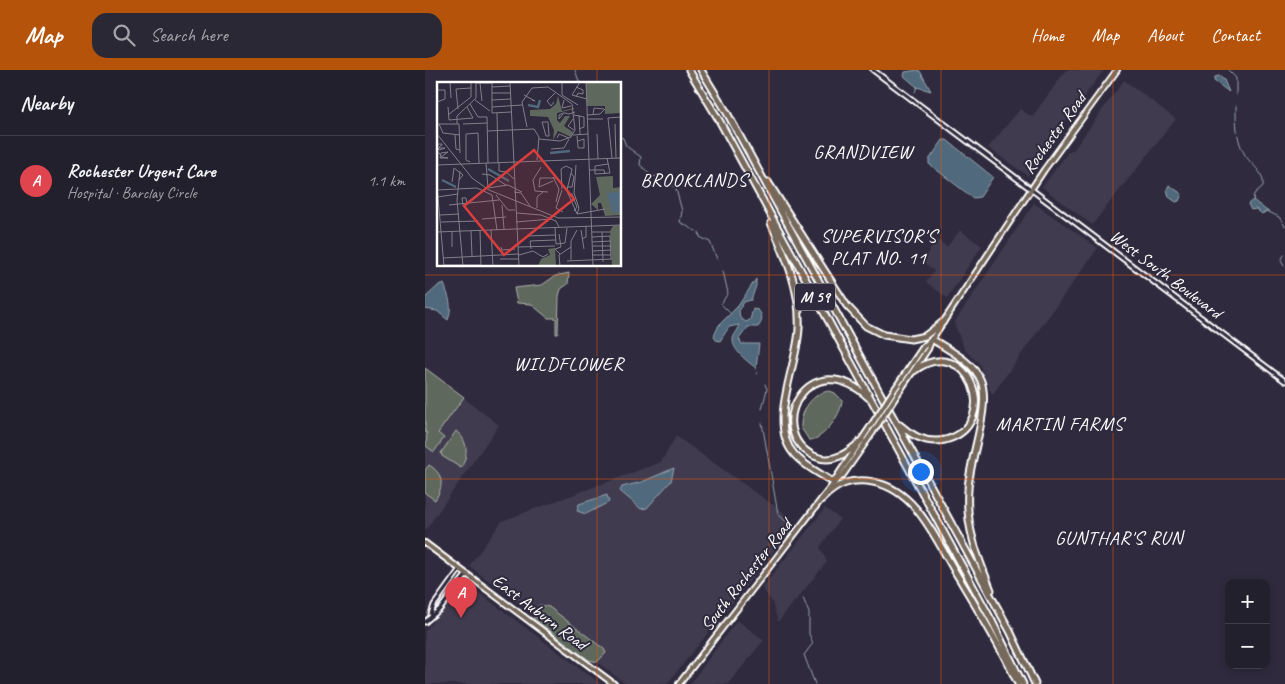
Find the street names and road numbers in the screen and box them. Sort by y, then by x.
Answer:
street label: Rochester Road [1017,86,1093,178]
street label: West South Boulevard [1106,225,1229,325]
road number: M 59 [795,283,835,310]
street label: South Rochester Road [696,512,798,635]
street label: East Auburn Road [488,569,594,657]

